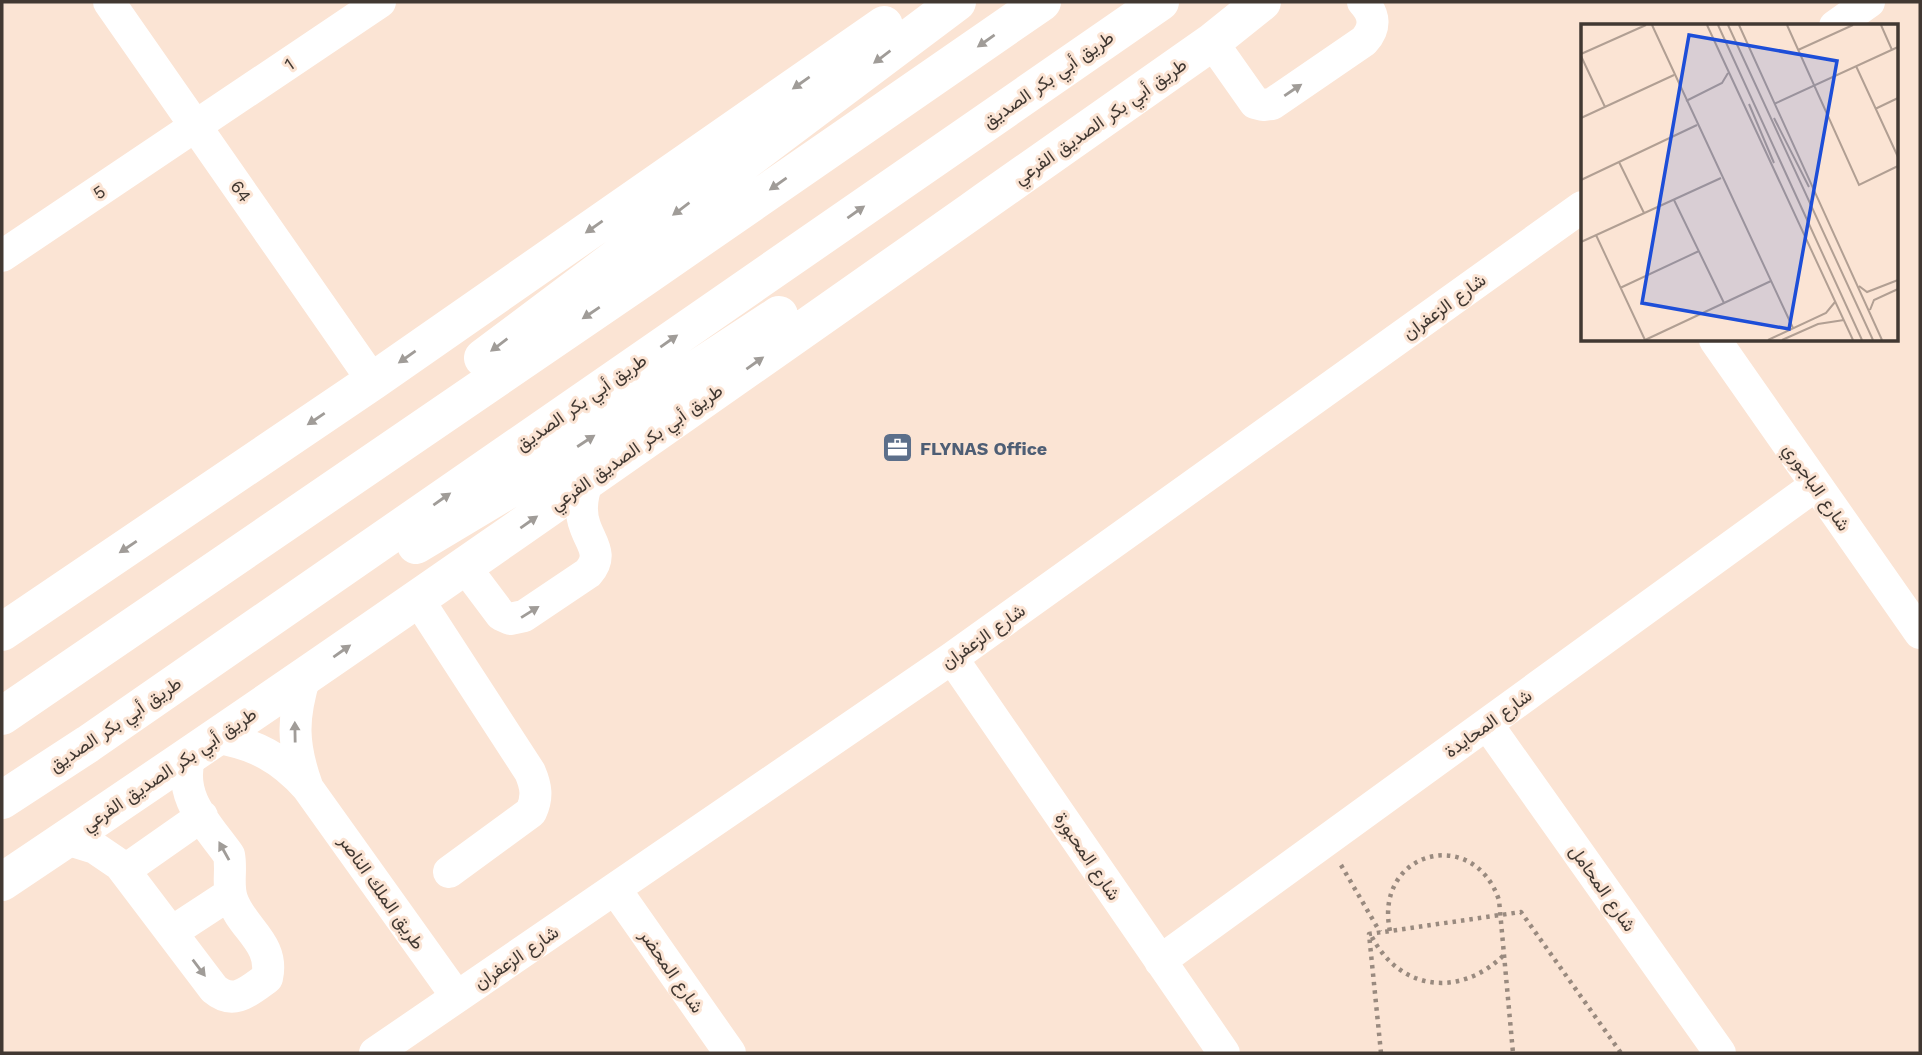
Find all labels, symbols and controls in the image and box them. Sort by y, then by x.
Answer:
inset map [1581,24,1898,341]
street label: طريق أبي بكر الصديق [979,26,1120,136]
one-way arrow [976,34,995,47]
one-way arrow [874,50,892,65]
street label: 1 [280,53,298,75]
street label: طريق أبي بكر الصديق الفرعي [1010,53,1193,193]
one-way arrow [792,76,810,90]
one-way arrow [1284,83,1302,97]
street label: 64 [226,176,256,206]
one-way arrow [769,177,787,191]
street label: 5 [89,180,109,204]
one-way arrow [672,201,690,215]
one-way arrow [847,206,866,219]
one-way arrow [585,220,603,234]
street label: شارع الزعفران [1398,269,1491,345]
one-way arrow [581,307,601,320]
one-way arrow [660,334,678,348]
one-way arrow [490,338,508,352]
street label: طريق أبي بكر الصديق [512,349,653,459]
one-way arrow [398,350,416,364]
one-way arrow [746,356,764,370]
street label: طريق أبي بكر الصديق الفرعي [546,379,729,519]
one-way arrow [307,412,325,426]
office icon: FLYNAS Office [880,431,914,465]
one-way arrow [576,435,596,448]
place label: FLYNAS Office [920,438,1047,459]
street label: شارع الباجوري [1775,439,1855,538]
one-way arrow [433,492,451,506]
one-way arrow [520,515,538,529]
one-way arrow [119,540,137,554]
street label: شارع الزعفران [937,599,1030,674]
one-way arrow [521,605,540,618]
one-way arrow [333,644,351,658]
street label: طريق أبي بكر الصديق [45,672,188,780]
street label: شارع المحايدة [1440,684,1537,763]
street label: طريق أبي بكر الصديق الفرعي [78,703,263,839]
one-way arrow [290,721,301,743]
street label: شارع المحبورة [1049,808,1125,905]
street label: طريق الملك الناصر [333,830,429,954]
one-way arrow [219,840,231,860]
street label: شارع المحامل [1564,841,1640,936]
street label: شارع الزعفران [470,921,563,995]
street label: شارع المحضر [633,925,708,1018]
one-way arrow [192,959,206,978]

